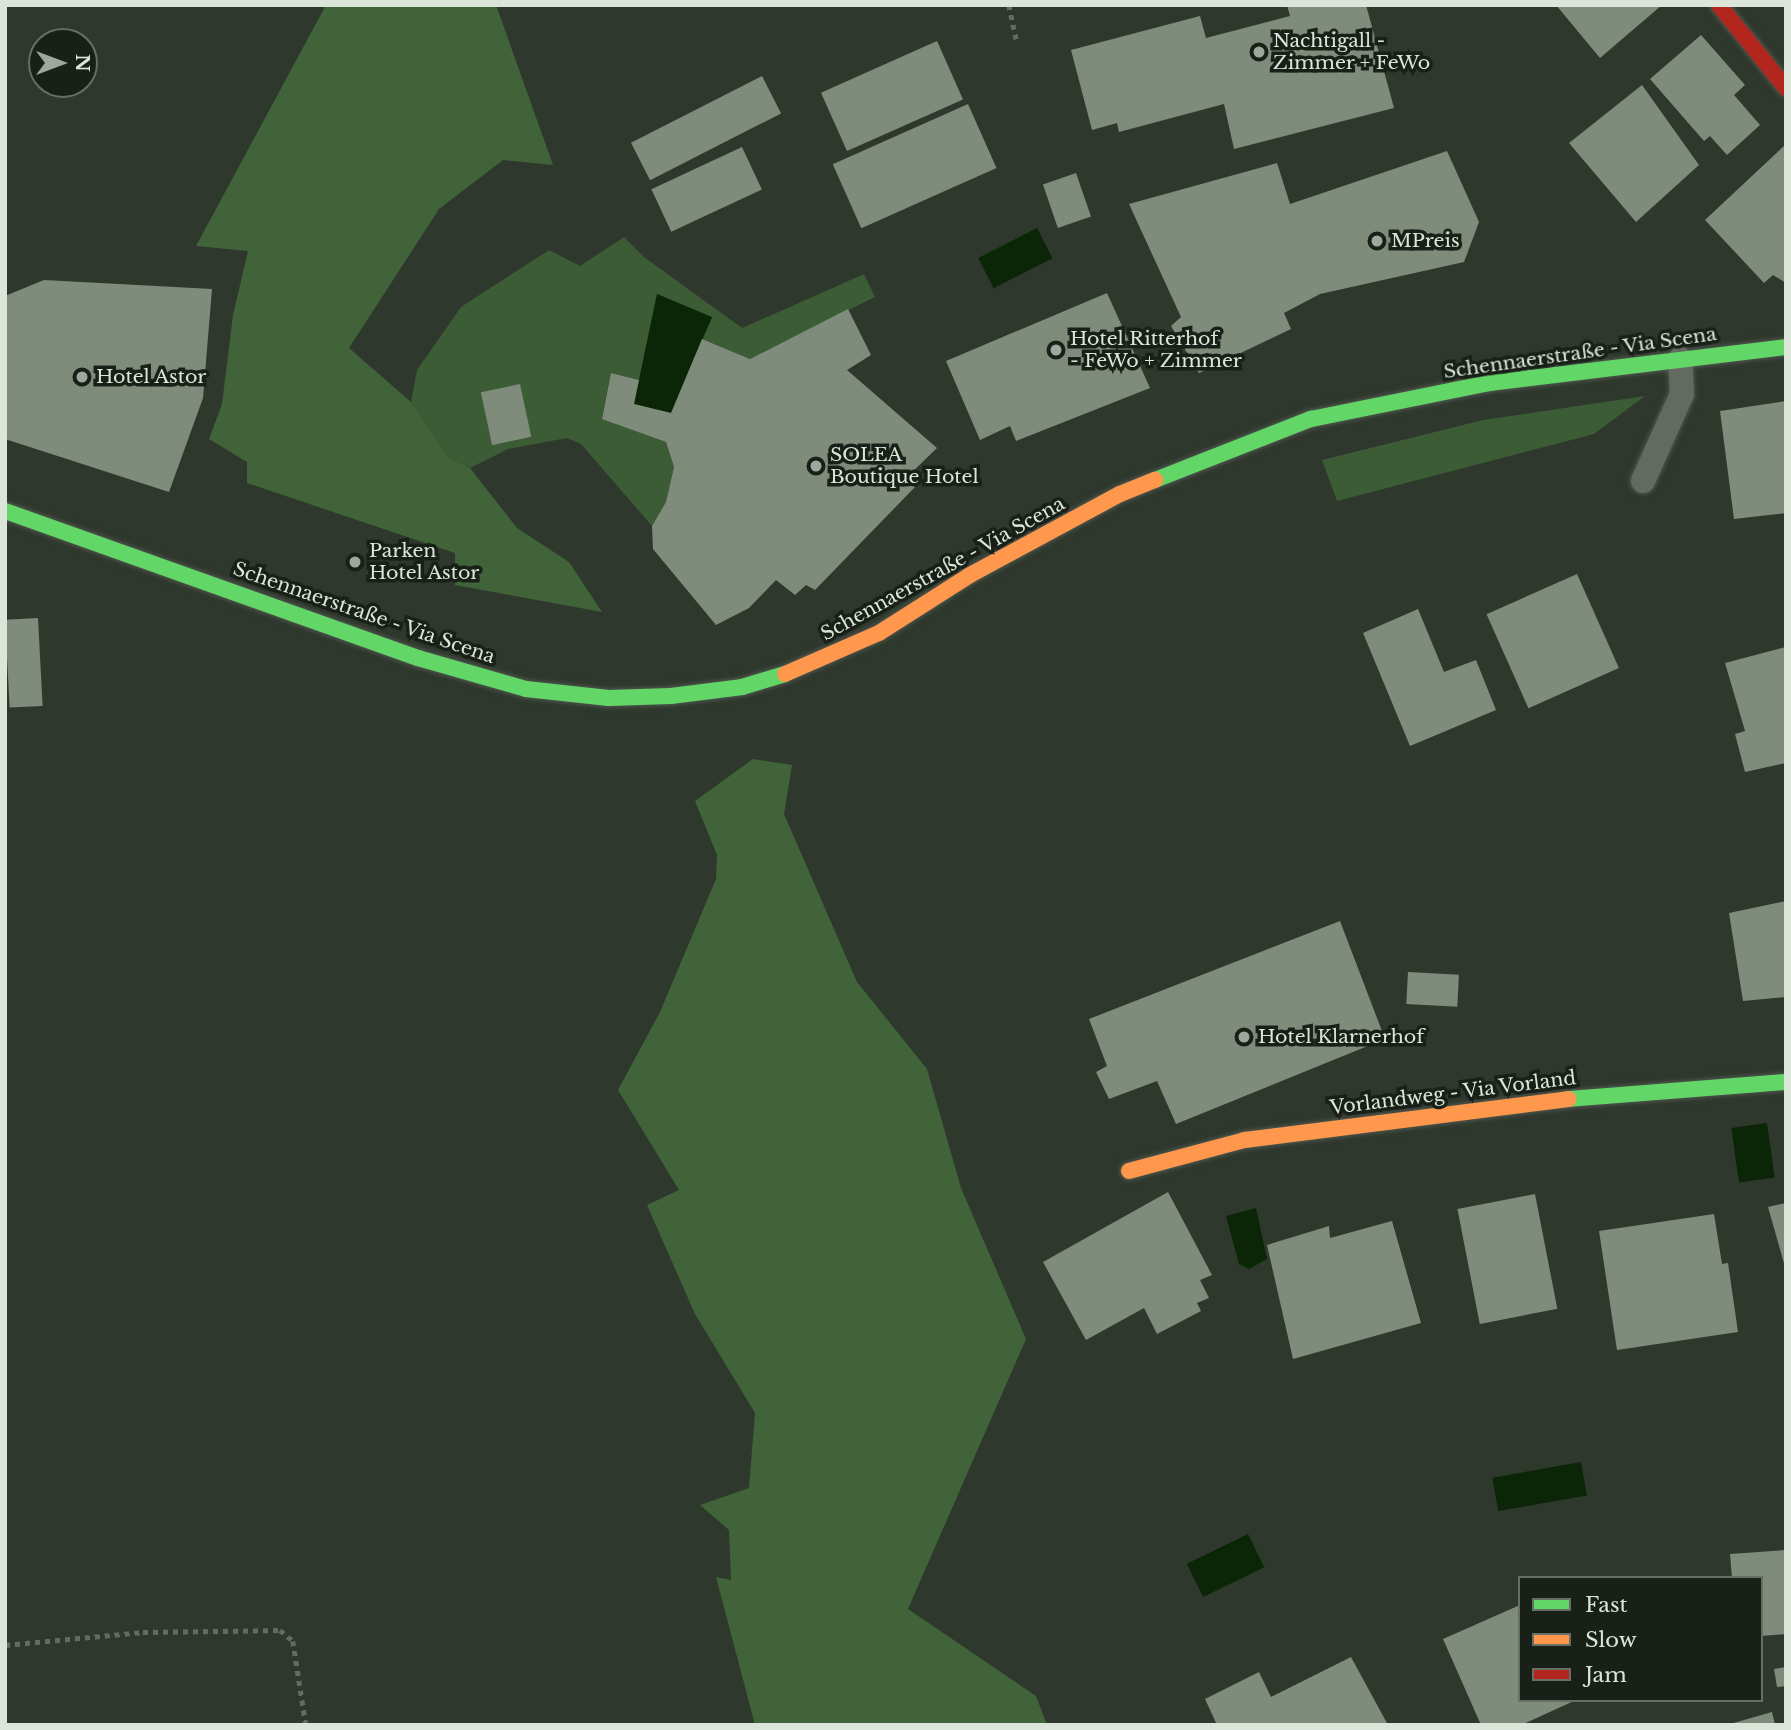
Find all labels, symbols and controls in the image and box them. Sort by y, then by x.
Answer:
north arrow [28,28,98,98]
place label: Nachtigall - Zimmer + FeWo [1273,30,1431,74]
marker: Nachtigall - Zimmer + FeWo [1251,44,1267,60]
text: N [71,54,94,72]
place label: MPreis [1391,230,1460,252]
marker: MPreis [1369,233,1385,249]
street label: Schennaerstraße - Via Scena [1442,322,1718,384]
place label: Hotel Ritterhof - FeWo + Zimmer [1070,328,1242,372]
marker: Hotel Ritterhof - FeWo + Zimmer [1048,342,1064,358]
place label: Hotel Astor [96,366,207,388]
marker: Hotel Astor [74,369,90,385]
place label: SOLEA Boutique Hotel [830,444,979,488]
marker: SOLEA Boutique Hotel [808,458,824,474]
street label: Schennaerstraße - Via Scena [817,492,1069,646]
place label: Parken Hotel Astor [369,540,480,584]
marker: Parken Hotel Astor [347,554,363,570]
street label: Schennaerstraße - Via Scena [230,557,498,669]
place label: Hotel Klarnerhof [1258,1026,1424,1048]
marker: Hotel Klarnerhof [1236,1029,1252,1045]
street label: Vorlandweg - Via Vorland [1328,1066,1578,1120]
legend [1518,1576,1763,1702]
text: Fast [1585,1592,1627,1618]
text: Slow [1585,1627,1637,1653]
text: Jam [1585,1662,1627,1688]

